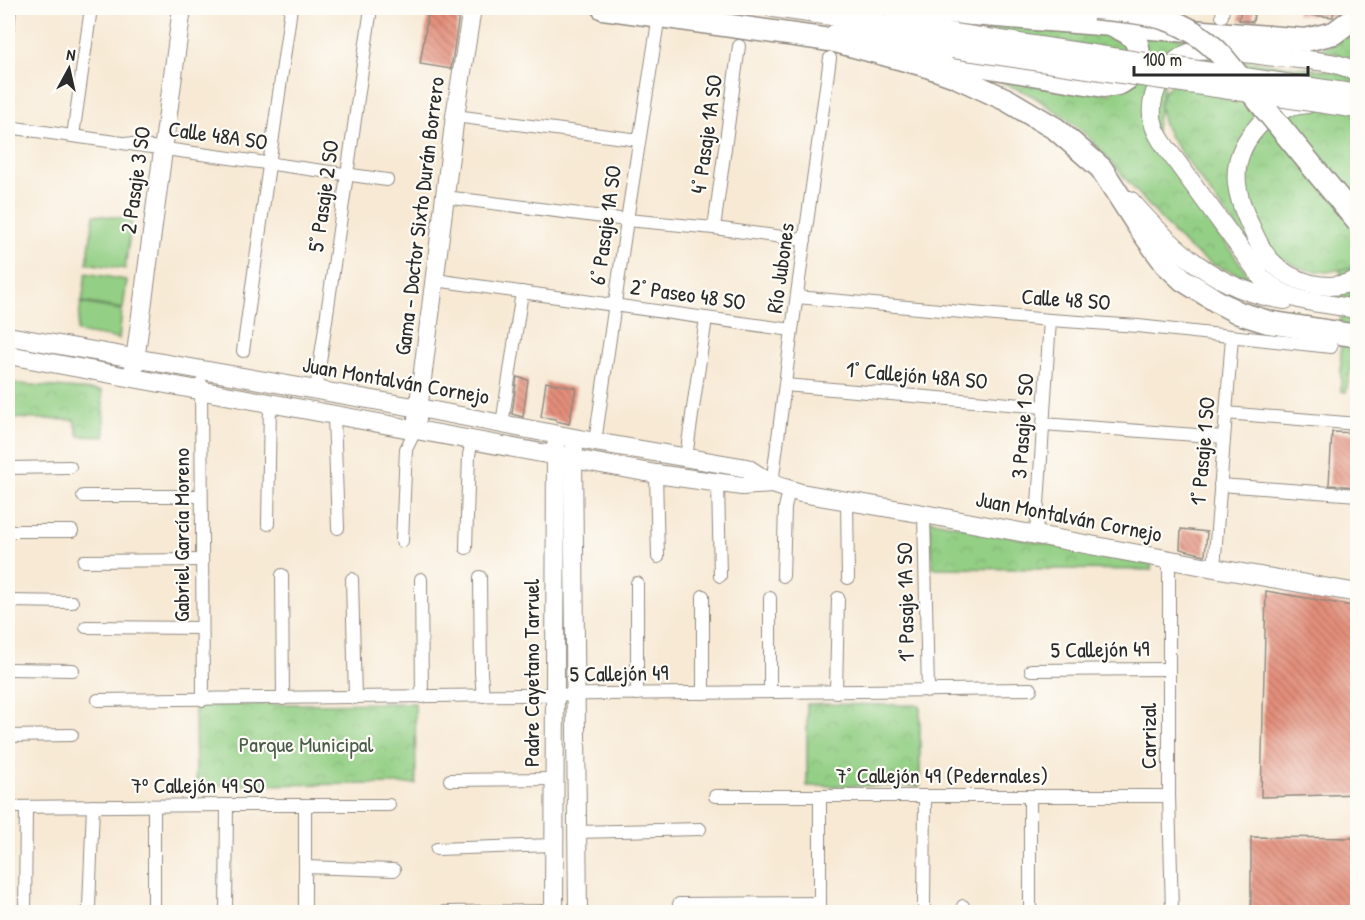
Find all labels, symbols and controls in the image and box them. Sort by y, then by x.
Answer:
north arrow [39,39,99,99]
scale bar [1134,39,1308,77]
text: N [65,43,77,66]
text: 100 m [1143,47,1182,72]
street label: 4° Pasaje 1A SO [683,73,729,195]
street label: Gama - Doctor Sixto Durán Borrero [387,75,451,357]
street label: Calle 48A SO [166,113,270,157]
street label: 2 Pasaje 3 SO [113,124,157,236]
street label: 5° Pasaje 2 SO [300,138,346,254]
street label: 6° Pasaje 1A SO [582,163,628,287]
street label: Río Jubones [759,221,801,315]
street label: 2° Paseo 48 SO [628,271,748,317]
street label: Calle 48 SO [1020,281,1112,317]
street label: Juan Montalván Cornejo [300,349,492,411]
street label: 1° Callejón 48A SO [845,354,989,396]
street label: 3 Pasaje 1 SO [1003,372,1041,480]
street label: 1° Pasaje 1 SO [1182,395,1222,507]
street label: Gabriel García Moreno [166,448,196,622]
street label: Juan Montalván Cornejo [973,483,1165,549]
street label: 1° Pasaje 1A SO [889,542,921,662]
street label: Padre Cayetano Tarruel [516,579,546,767]
street label: 5 Callejón 49 [1050,633,1150,665]
street label: 5 Callejón 49 [569,657,669,689]
street label: Carrizal [1133,703,1163,769]
park label: Parque Municipal [239,729,373,759]
street label: 7° Callejón 49 (Pedernales) [836,760,1048,790]
street label: 7º Callejón 49 SO [131,770,265,800]

